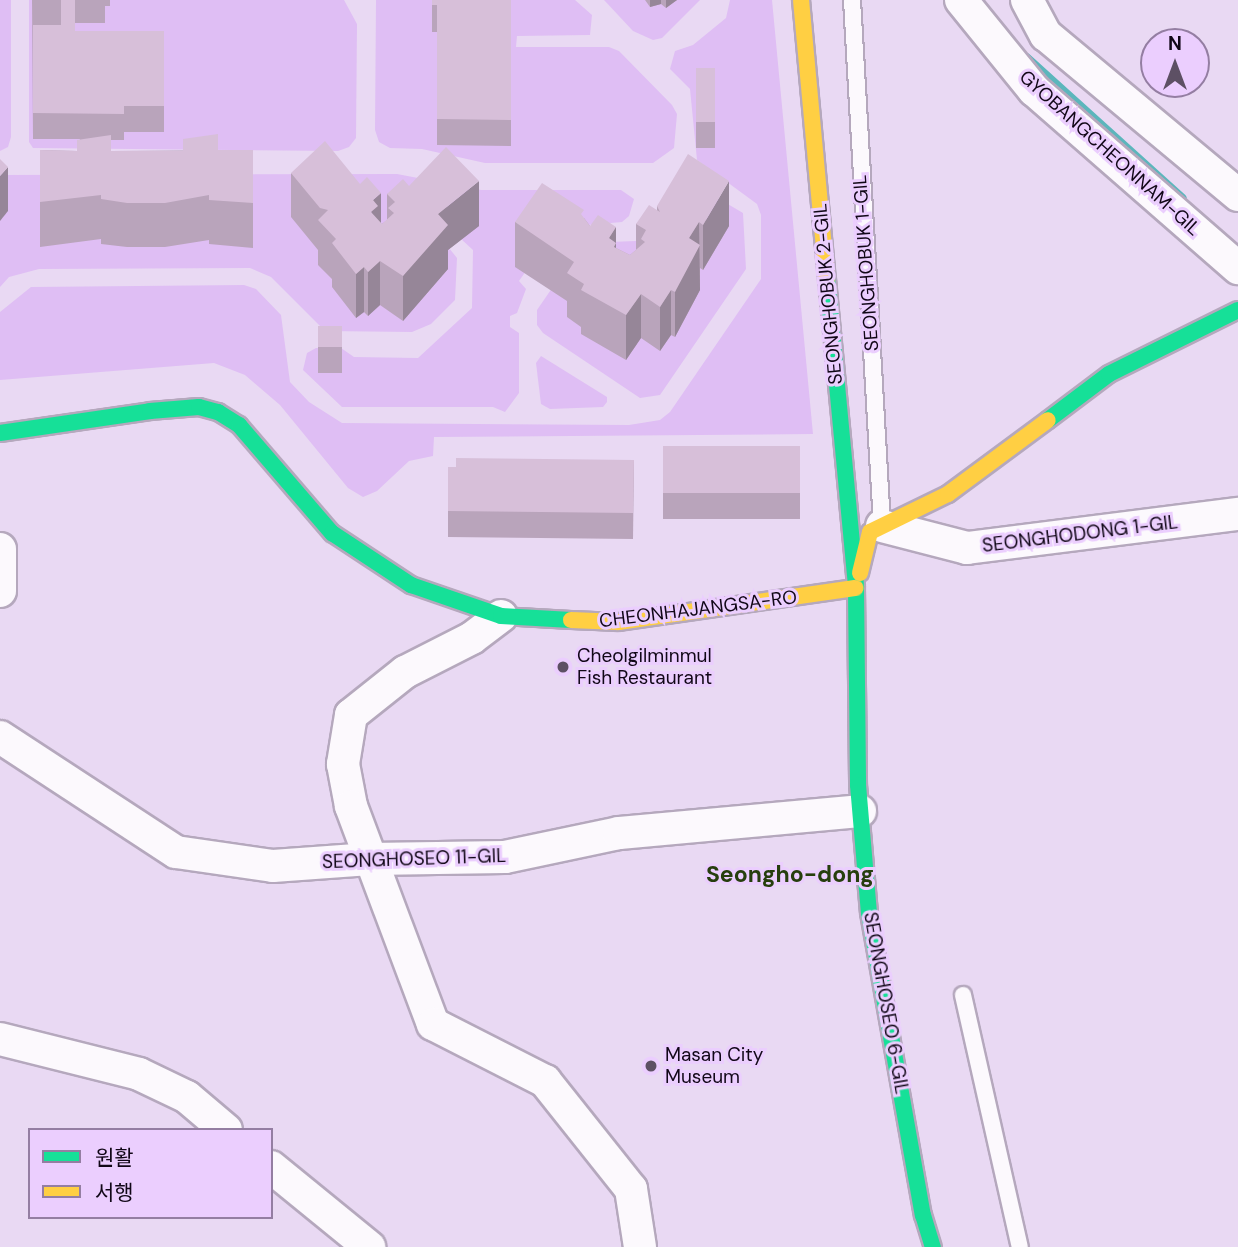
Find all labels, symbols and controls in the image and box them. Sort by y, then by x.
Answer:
north arrow [1140,28,1210,98]
text: N [1168,31,1182,56]
street label: GYOBANGCHEONNAM-GIL [1015,66,1205,240]
street label: SEONGHOBUK 1-GIL [848,174,884,352]
street label: SEONGHOBUK 2-GIL [809,202,847,386]
street label: SEONGHODONG 1-GIL [981,511,1179,557]
street label: CHEONHAJANGSA-RO [598,586,798,632]
place label: Cheolgilminmul Fish Restaurant [577,645,712,689]
marker: Cheolgilminmul Fish Restaurant [555,659,571,675]
street label: SEONGHOSEO 11-GIL [322,844,506,874]
district label: Seongho-dong [706,860,874,888]
street label: SEONGHOSEO 6-GIL [859,910,913,1096]
place label: Masan City Museum [665,1044,763,1088]
marker: Masan City Museum [643,1058,659,1074]
legend [28,1128,273,1219]
text: 원활 [95,1144,134,1172]
text: 서행 [95,1179,134,1207]

